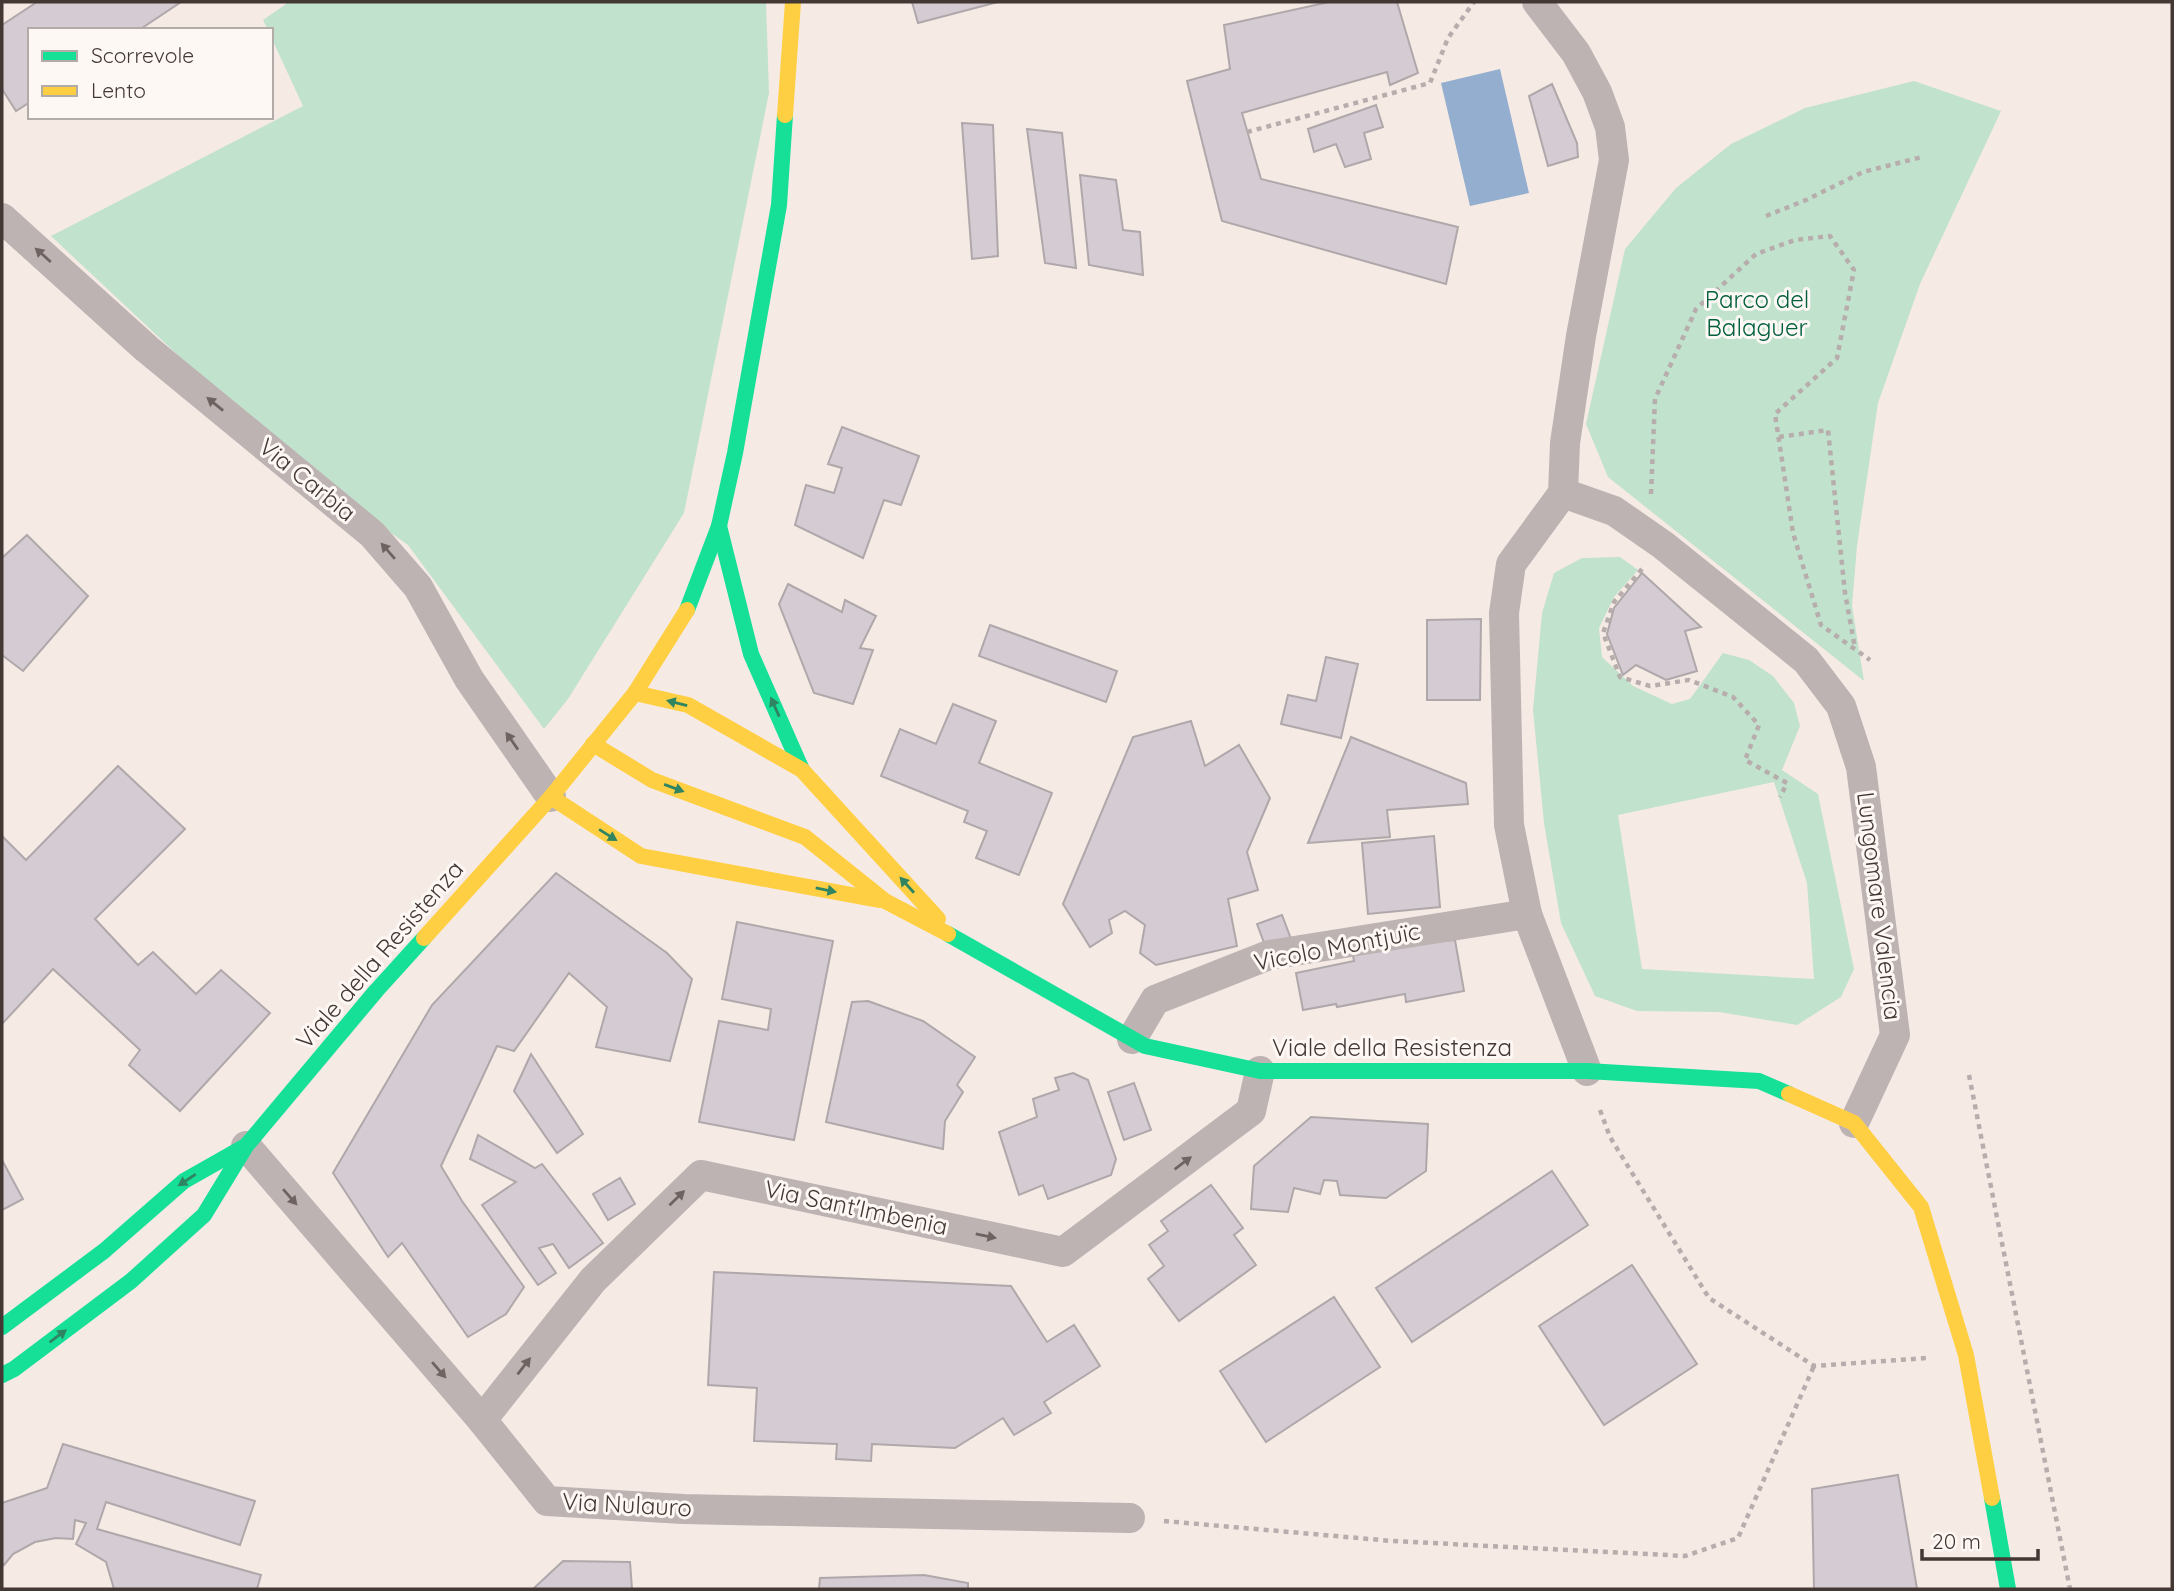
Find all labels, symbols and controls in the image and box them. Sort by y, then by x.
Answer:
legend [28,28,273,119]
text: Scorrevole [91,42,194,68]
text: Lento [91,77,146,103]
one-way arrow [34,247,52,263]
park label: Parco del Balaguer [1705,284,1809,342]
one-way arrow [206,397,223,412]
street label: Via Carbia [253,431,362,527]
one-way arrow [381,543,396,560]
one-way arrow [769,696,780,717]
one-way arrow [666,697,688,708]
one-way arrow [505,732,519,750]
one-way arrow [664,783,685,794]
street label: Lungomare Valencia [1851,790,1909,1022]
one-way arrow [598,829,617,842]
street label: Viale della Resistenza [289,854,469,1055]
one-way arrow [900,877,916,894]
one-way arrow [815,885,837,896]
street label: Vicolo Montjuïc [1251,915,1422,977]
street label: Viale della Resistenza [1272,1032,1512,1062]
one-way arrow [1173,1156,1192,1170]
street label: Via Sant'Imbenia [762,1173,951,1241]
one-way arrow [177,1174,197,1187]
one-way arrow [282,1189,297,1206]
one-way arrow [668,1191,685,1207]
one-way arrow [975,1230,997,1241]
one-way arrow [48,1329,66,1344]
one-way arrow [517,1358,532,1376]
one-way arrow [431,1361,446,1378]
street label: Via Nulauro [561,1486,693,1522]
scale bar [1922,1518,2038,1562]
text: 20 m [1932,1528,1981,1554]

